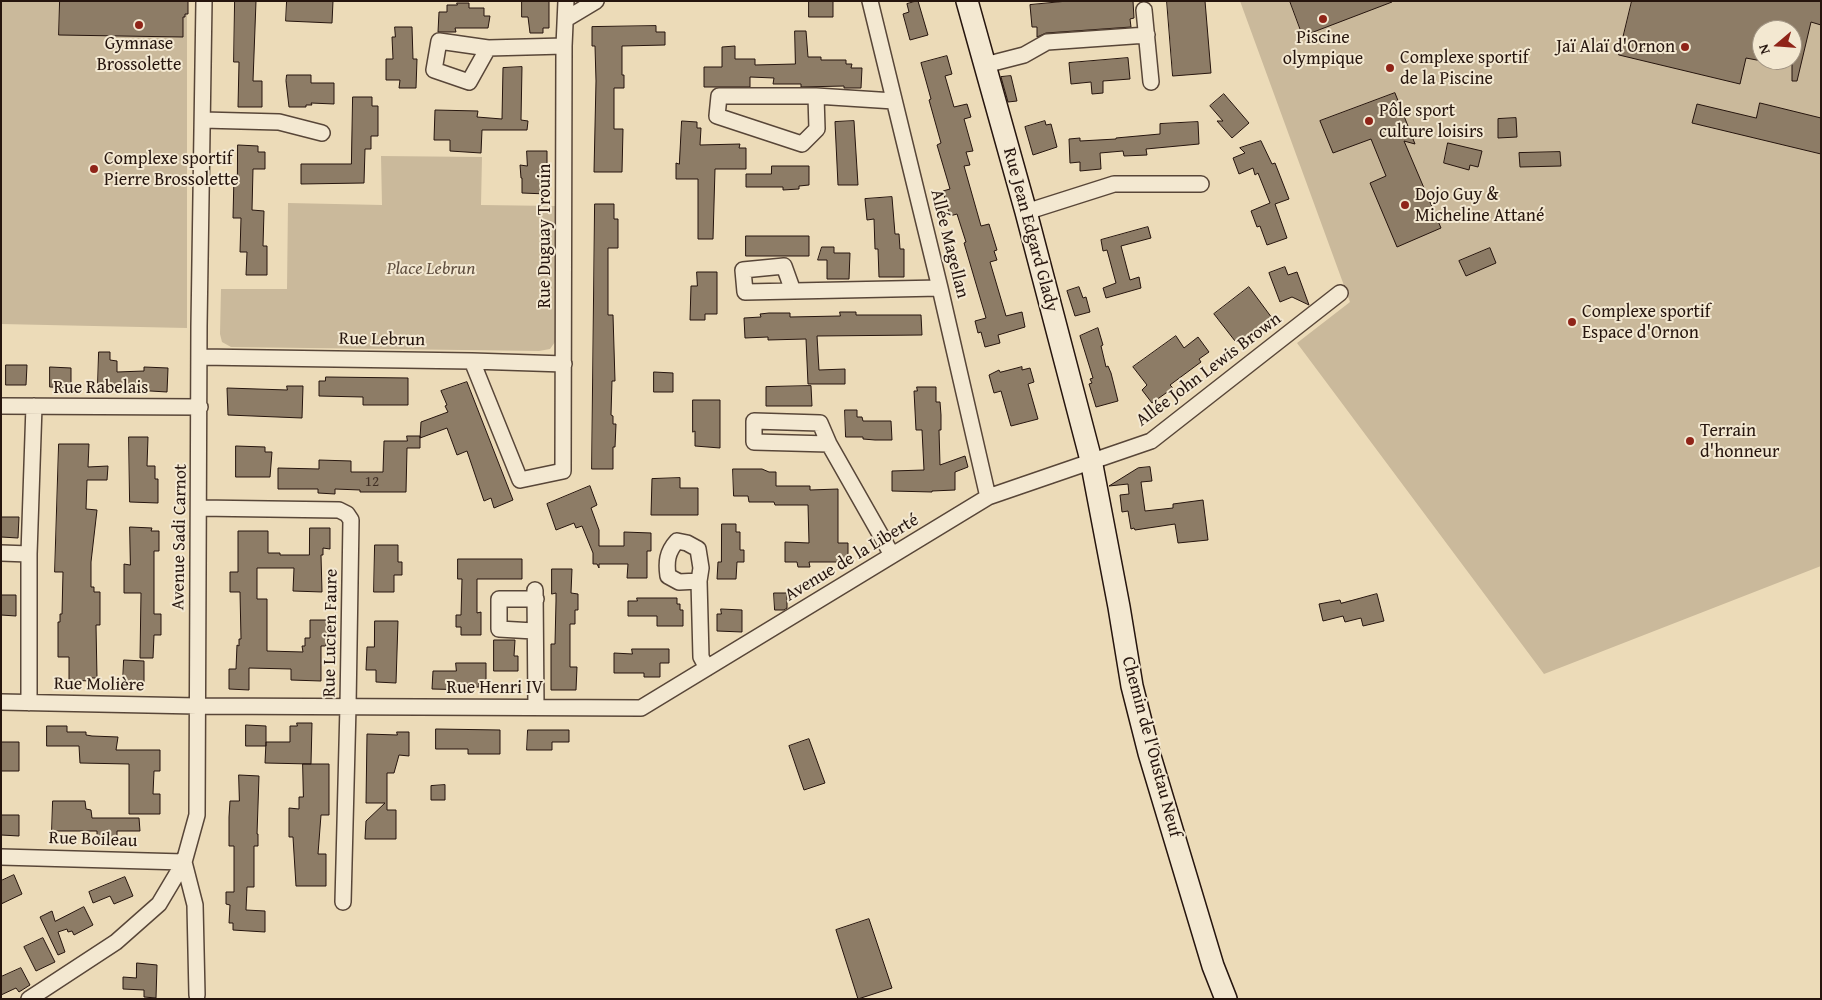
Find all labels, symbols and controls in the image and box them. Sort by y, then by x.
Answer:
marker: Piscine olympique [1317,13,1329,25]
marker: Gymnase Brossolette [133,19,145,31]
north arrow [1752,20,1802,70]
place label: Piscine olympique [1283,27,1363,70]
place label: Gymnase Brossolette [97,33,181,76]
place label: Jaï Alaï d'Ornon [1556,36,1675,58]
marker: Jaï Alaï d'Ornon [1679,41,1691,53]
text: N [1753,42,1775,57]
place label: Complexe sportif de la Piscine [1400,47,1529,90]
marker: Complexe sportif de la Piscine [1384,62,1396,74]
place label: Pôle sport culture loisirs [1379,100,1483,142]
marker: Pôle sport culture loisirs [1363,115,1375,127]
street label: Rue Jean Edgard Glady [998,146,1062,314]
place label: Complexe sportif Pierre Brossolette [104,148,239,190]
marker: Complexe sportif Pierre Brossolette [88,163,100,175]
street label: Rue Duguay Trouin [534,164,556,308]
place label: Dojo Guy & Micheline Attané [1415,184,1544,226]
street label: Allée Magellan [925,187,973,301]
marker: Dojo Guy & Micheline Attané [1399,199,1411,211]
park label: Place Lebrun [387,258,475,280]
place label: Complexe sportif Espace d'Ornon [1582,301,1711,344]
street label: Allée John Lewis Brown [1132,308,1286,432]
marker: Complexe sportif Espace d'Ornon [1566,316,1578,328]
street label: Rue Lebrun [339,328,425,352]
street label: Rue Rabelais [54,377,148,399]
place label: Terrain d'honneur [1700,420,1779,462]
marker: Terrain d'honneur [1684,435,1696,447]
street label: Avenue Sadi Carnot [168,464,192,610]
house number: 12 [365,473,379,491]
street label: Avenue de la Liberté [781,509,923,607]
street label: Rue Lucien Faure [319,569,343,697]
street label: Chemin de l'Oustau Neuf [1117,654,1185,840]
street label: Rue Molière [54,673,144,697]
street label: Rue Henri IV [447,677,543,699]
street label: Rue Boileau [48,828,138,852]

